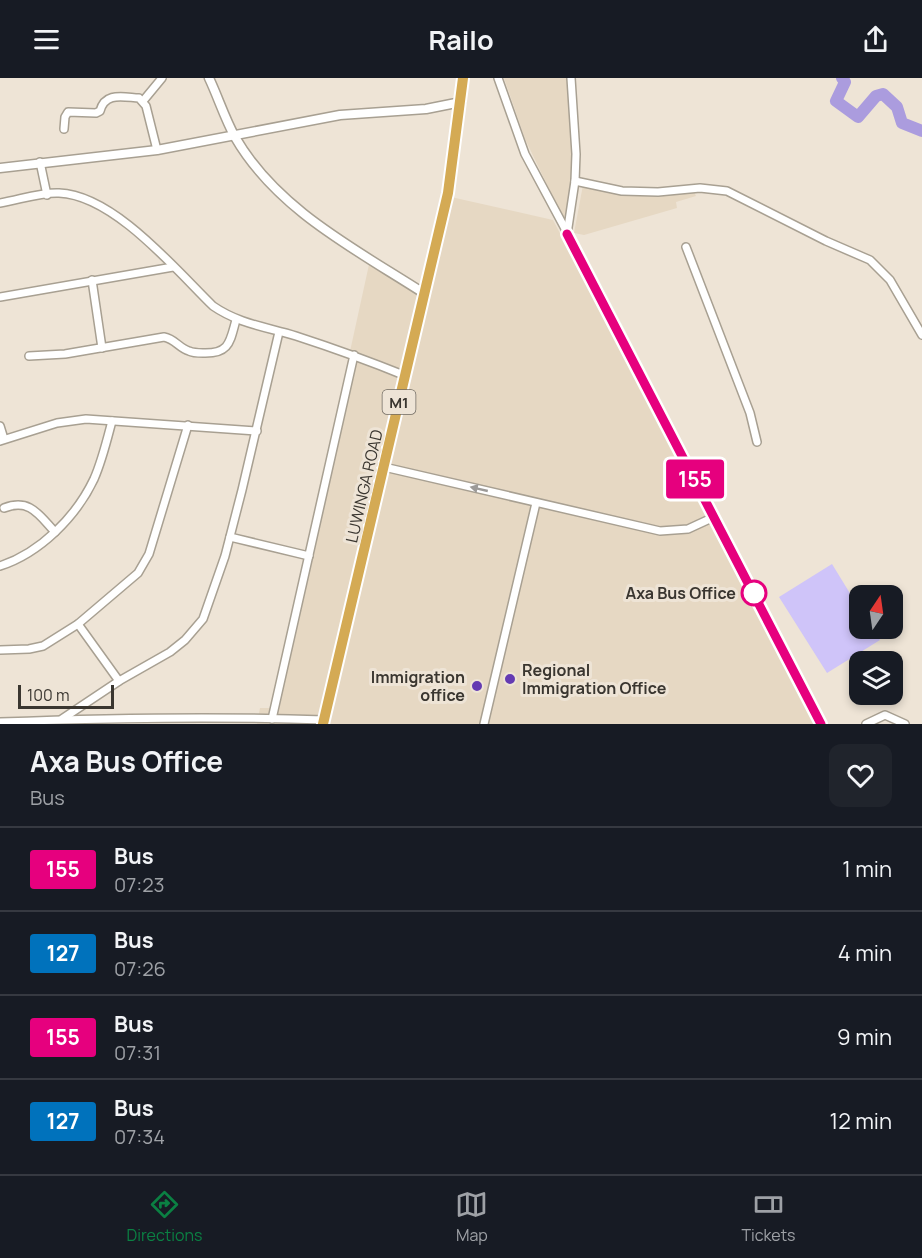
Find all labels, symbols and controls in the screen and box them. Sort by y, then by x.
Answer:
text: Railo [428,21,494,58]
icon: menu [30,23,63,56]
icon: share [859,23,892,56]
road number: M1 [382,390,416,414]
street label: LUWINGA ROAD [340,427,388,545]
line badge: 155 [660,460,730,498]
text: 155 [678,465,712,493]
one-way arrow [470,484,489,494]
marker: Axa Bus Office [741,580,767,606]
place label: Axa Bus Office [626,582,736,604]
north arrow [849,585,903,639]
map controls [849,585,903,705]
button: layers [849,651,903,705]
place label: Regional Immigration Office [522,659,667,699]
place label: Immigration office [371,666,465,706]
marker: Regional Immigration Office [503,672,517,686]
marker: Immigration office [470,679,484,693]
scale bar [18,682,114,710]
text: 100 m [27,684,70,706]
text: Axa Bus Office [30,742,223,780]
button: heart [829,744,892,807]
text: Bus [30,784,65,811]
text: Bus [114,841,154,871]
text: 1 min [842,854,892,884]
text: 155 [46,855,80,883]
text: 07:23 [114,871,165,898]
text: Bus [114,925,154,955]
text: 4 min [838,938,892,968]
text: 127 [47,939,79,967]
text: 07:26 [114,955,166,982]
text: Bus [114,1009,154,1039]
text: 9 min [837,1022,892,1052]
text: 155 [46,1023,80,1051]
text: 07:31 [114,1039,161,1066]
text: Bus [114,1093,154,1123]
text: 12 min [830,1106,892,1136]
text: 127 [47,1107,79,1135]
text: 07:34 [114,1123,165,1150]
tab: Directions [127,1188,202,1246]
tab: Map [455,1188,488,1246]
tab: Tickets [741,1188,795,1246]

